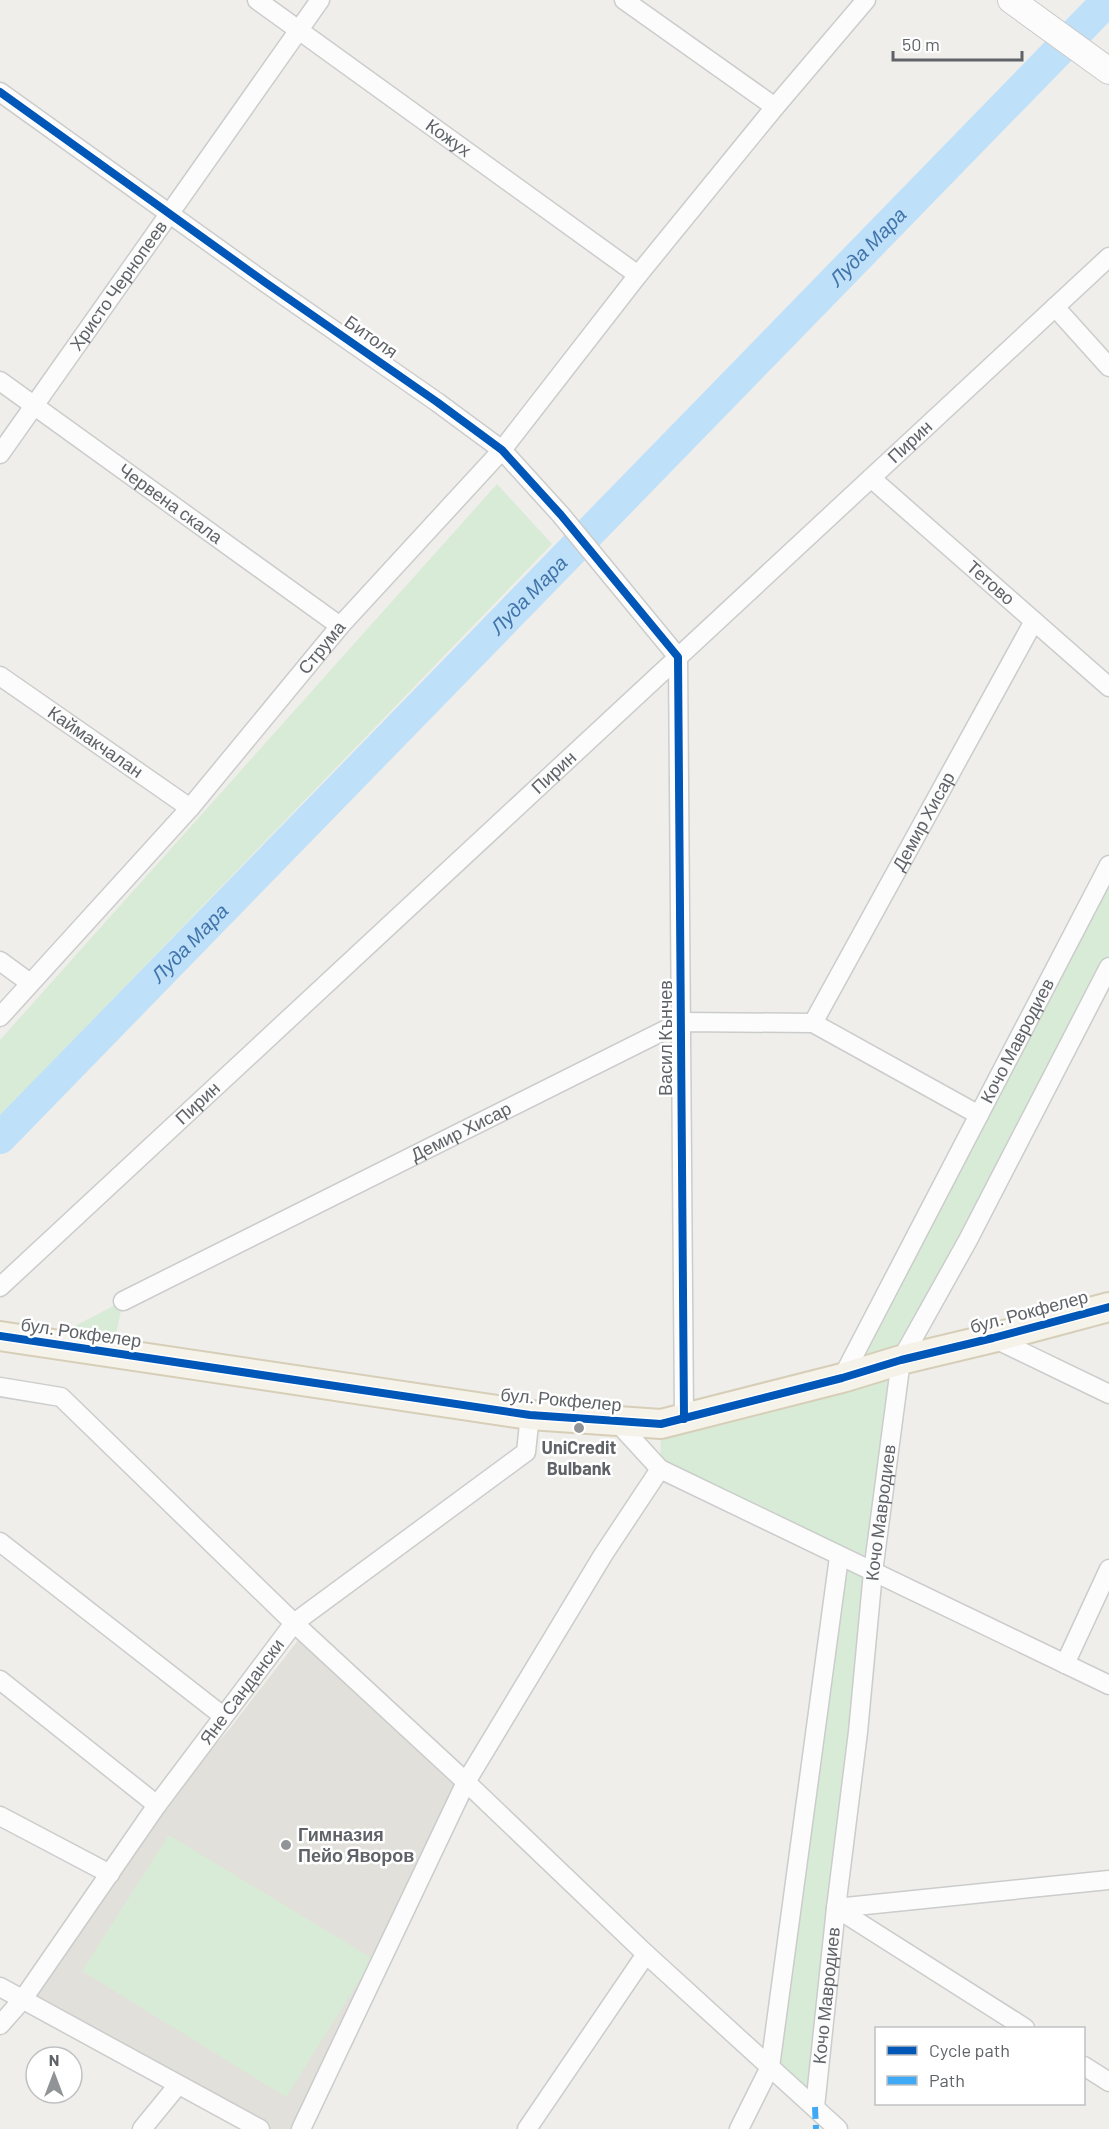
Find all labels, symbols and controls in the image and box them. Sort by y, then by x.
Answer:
scale bar [893,24,1022,62]
text: 50 m [902,33,940,55]
street label: Кожух [422,114,476,161]
water label: Луда Мара [822,202,911,292]
street label: Христо Чернопеев [64,216,171,354]
street label: Битоля [341,310,402,362]
street label: Пирин [882,415,936,467]
street label: Червена скала [115,458,228,548]
water label: Луда Мара [483,550,572,640]
street label: Тетово [963,555,1020,609]
street label: Струма [293,615,350,678]
street label: Каймакчалан [44,701,148,782]
street label: Пирин [526,746,580,798]
street label: Демир Хисар [887,768,959,874]
water label: Луда Мара [144,898,233,988]
street label: Кочо Мавродиев [975,974,1058,1107]
street label: Васил Кънчев [654,980,676,1096]
street label: Пирин [170,1076,224,1129]
street label: Демир Хисар [407,1097,514,1165]
street label: бул. Рокфелер [967,1285,1090,1337]
street label: бул. Рокфелер [19,1313,143,1351]
street label: бул. Рокфелер [500,1383,623,1415]
marker: UniCredit Bulbank [572,1421,586,1435]
place label: UniCredit Bulbank [542,1436,617,1479]
street label: Кочо Мавродиев [860,1443,900,1582]
street label: Яне Сандански [194,1634,288,1749]
place label: Гимназия Пейо Яворов [298,1823,414,1866]
marker: Гимназия Пейо Яворов [279,1838,293,1852]
street label: Кочо Мавродиев [808,1926,844,2065]
legend [875,2027,1085,2105]
text: Cycle path [929,2039,1010,2061]
north arrow [24,2045,84,2105]
text: N [49,2050,59,2069]
text: Path [929,2069,965,2091]

